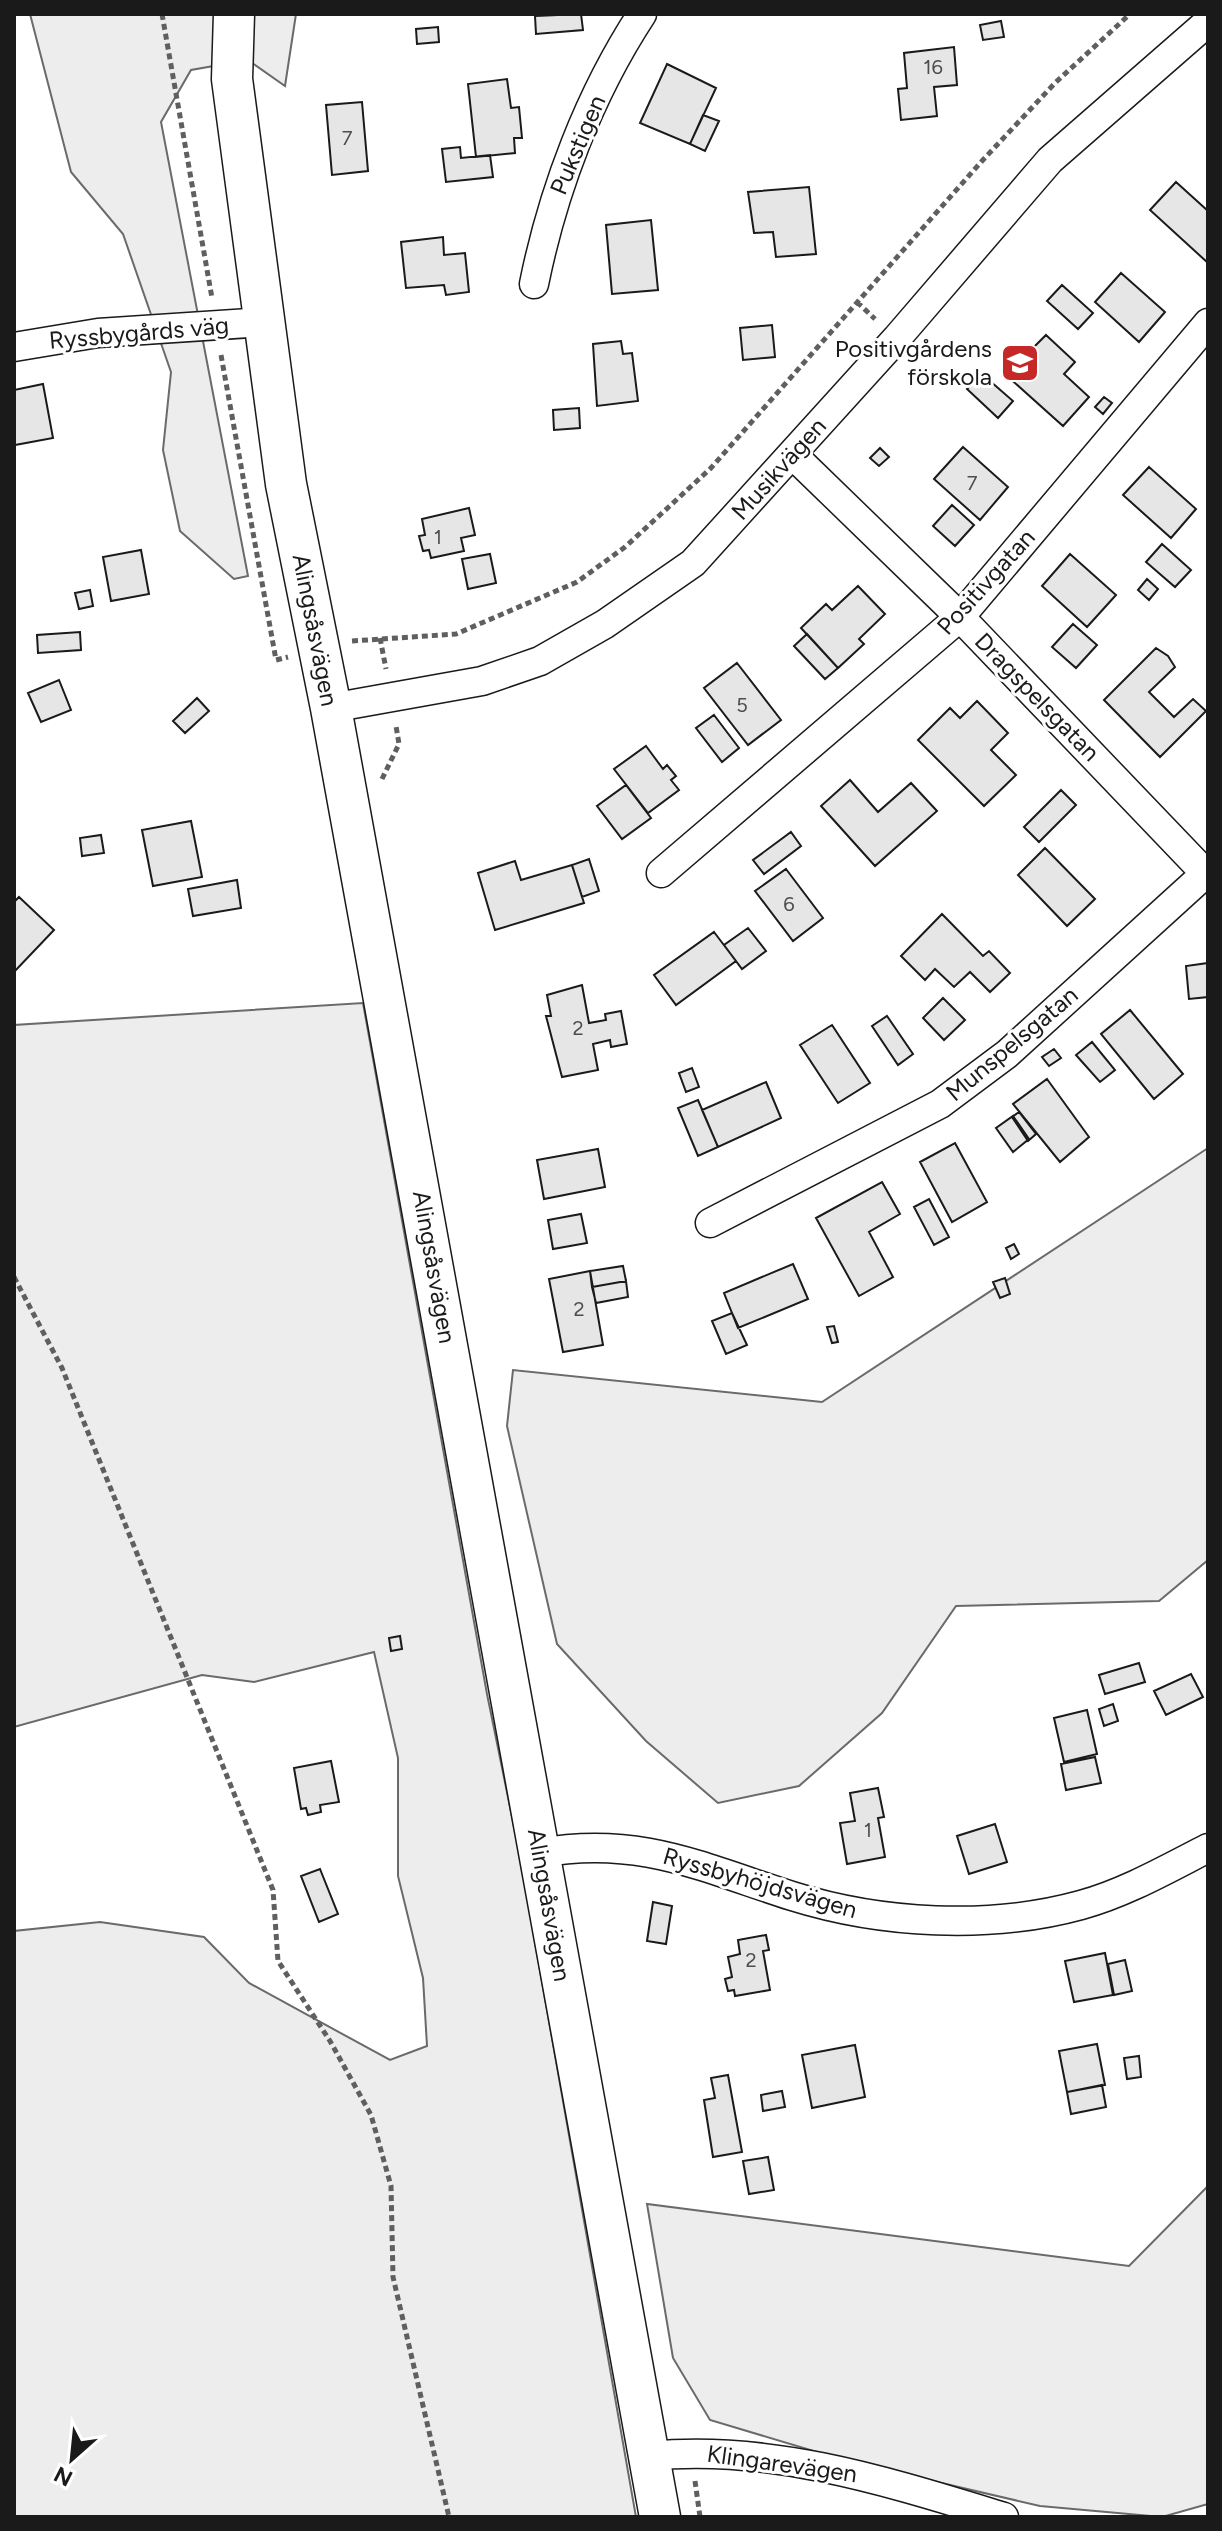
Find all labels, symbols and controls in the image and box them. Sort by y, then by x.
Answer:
house number: 16 [923,55,943,79]
street label: Pukstigen [544,91,611,199]
house number: 7 [342,126,353,150]
street label: Ryssbygårds väg [48,310,230,355]
place label: Positivgårdens förskola [835,334,992,391]
school or university icon: Positivgårdens förskola [999,342,1041,384]
street label: Musikvägen [725,412,832,526]
house number: 7 [967,471,978,495]
street label: Positivgatan [931,523,1041,640]
house number: 1 [434,525,442,549]
street label: Alingsåsvägen [287,551,344,708]
street label: Dragspelsgatan [969,627,1106,767]
house number: 5 [736,693,748,717]
house number: 6 [783,892,795,916]
street label: Munspelsgatan [940,980,1083,1107]
house number: 2 [572,1016,584,1040]
street label: Alingsåsvägen [407,1188,462,1345]
house number: 2 [573,1297,585,1321]
house number: 1 [864,1818,872,1842]
street label: Alingsåsvägen [522,1826,577,1983]
street label: Ryssbyhöjdsvägen [660,1841,861,1924]
house number: 2 [745,1948,757,1972]
north arrow [32,2419,112,2499]
street label: Klingarevägen [705,2439,859,2488]
text: N [49,2460,77,2492]

